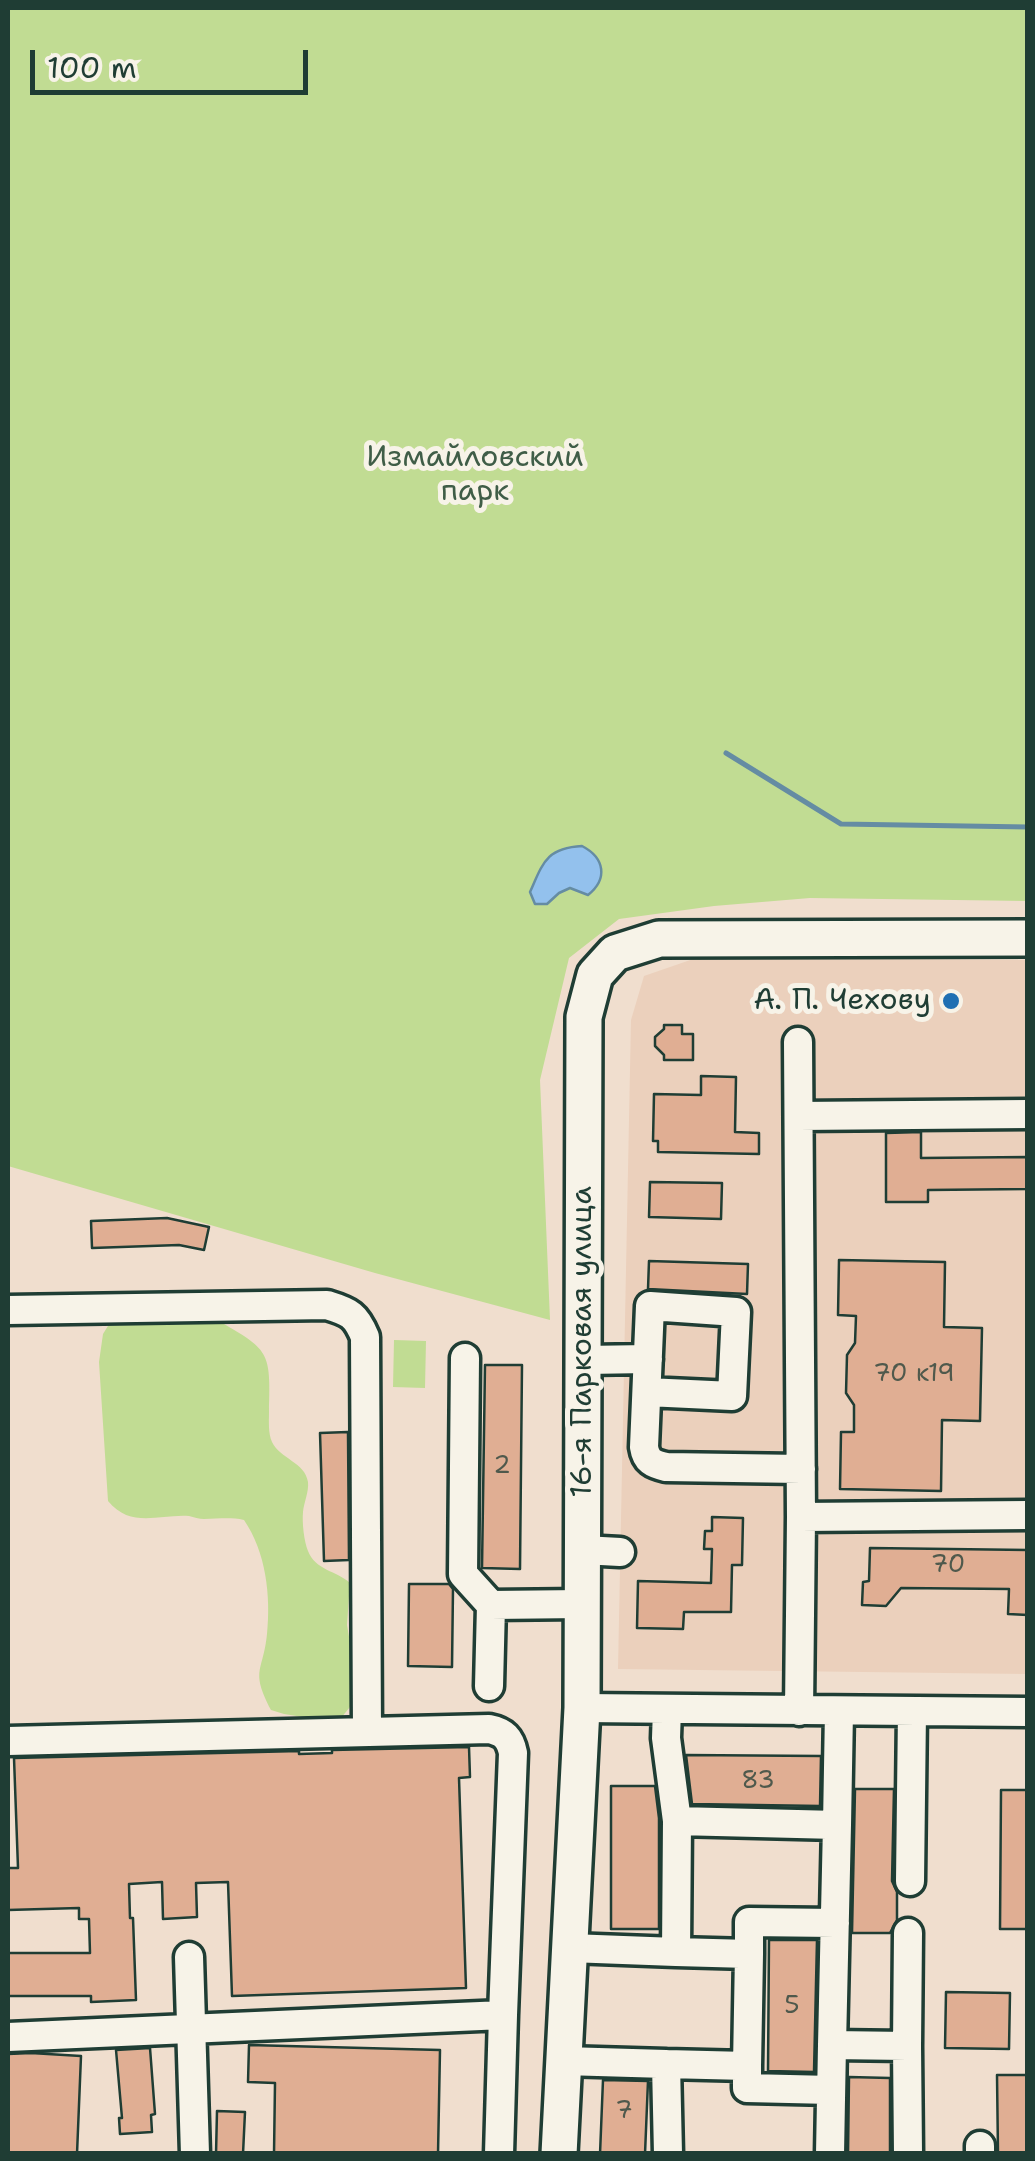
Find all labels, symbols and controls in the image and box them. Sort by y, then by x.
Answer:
scale bar [35,30,312,92]
text: 100 m [47,47,137,88]
park label: Измайловский парк [366,440,584,510]
place label: А. П. Чехову [753,983,931,1019]
marker: А. П. Чехову [940,990,962,1012]
street label: 16-я Парковая улица [565,1186,601,1498]
house number: 70 к19 [873,1359,955,1389]
house number: 2 [493,1451,511,1481]
house number: 70 [931,1550,965,1580]
house number: 83 [741,1766,775,1796]
house number: 5 [784,1991,800,2021]
house number: 7 [615,2096,633,2126]

